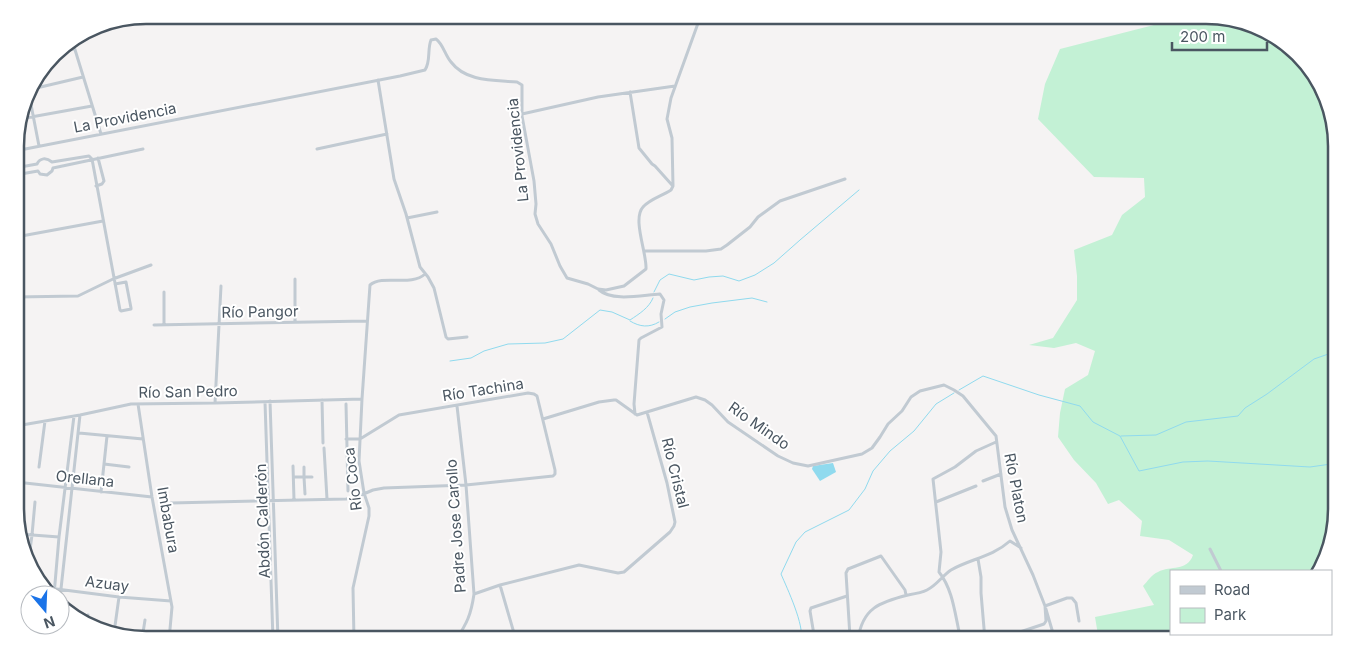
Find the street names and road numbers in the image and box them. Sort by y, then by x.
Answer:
street label: La Providencia [503,97,532,203]
street label: La Providencia [72,98,178,137]
street label: Río Pangor [221,301,299,322]
street label: Río Tachina [441,374,525,405]
street label: Río San Pedro [138,381,238,402]
street label: Río Mindo [725,398,794,454]
street label: Río Cristal [658,436,693,510]
street label: Río Coca [339,446,366,512]
street label: Río Platon [1000,451,1033,524]
street label: Padre Jose Carollo [441,459,470,594]
street label: Abdón Calderón [251,463,274,579]
street label: Orellana [55,466,115,491]
street label: Imbabura [153,485,184,555]
street label: Azuay [84,571,131,596]

